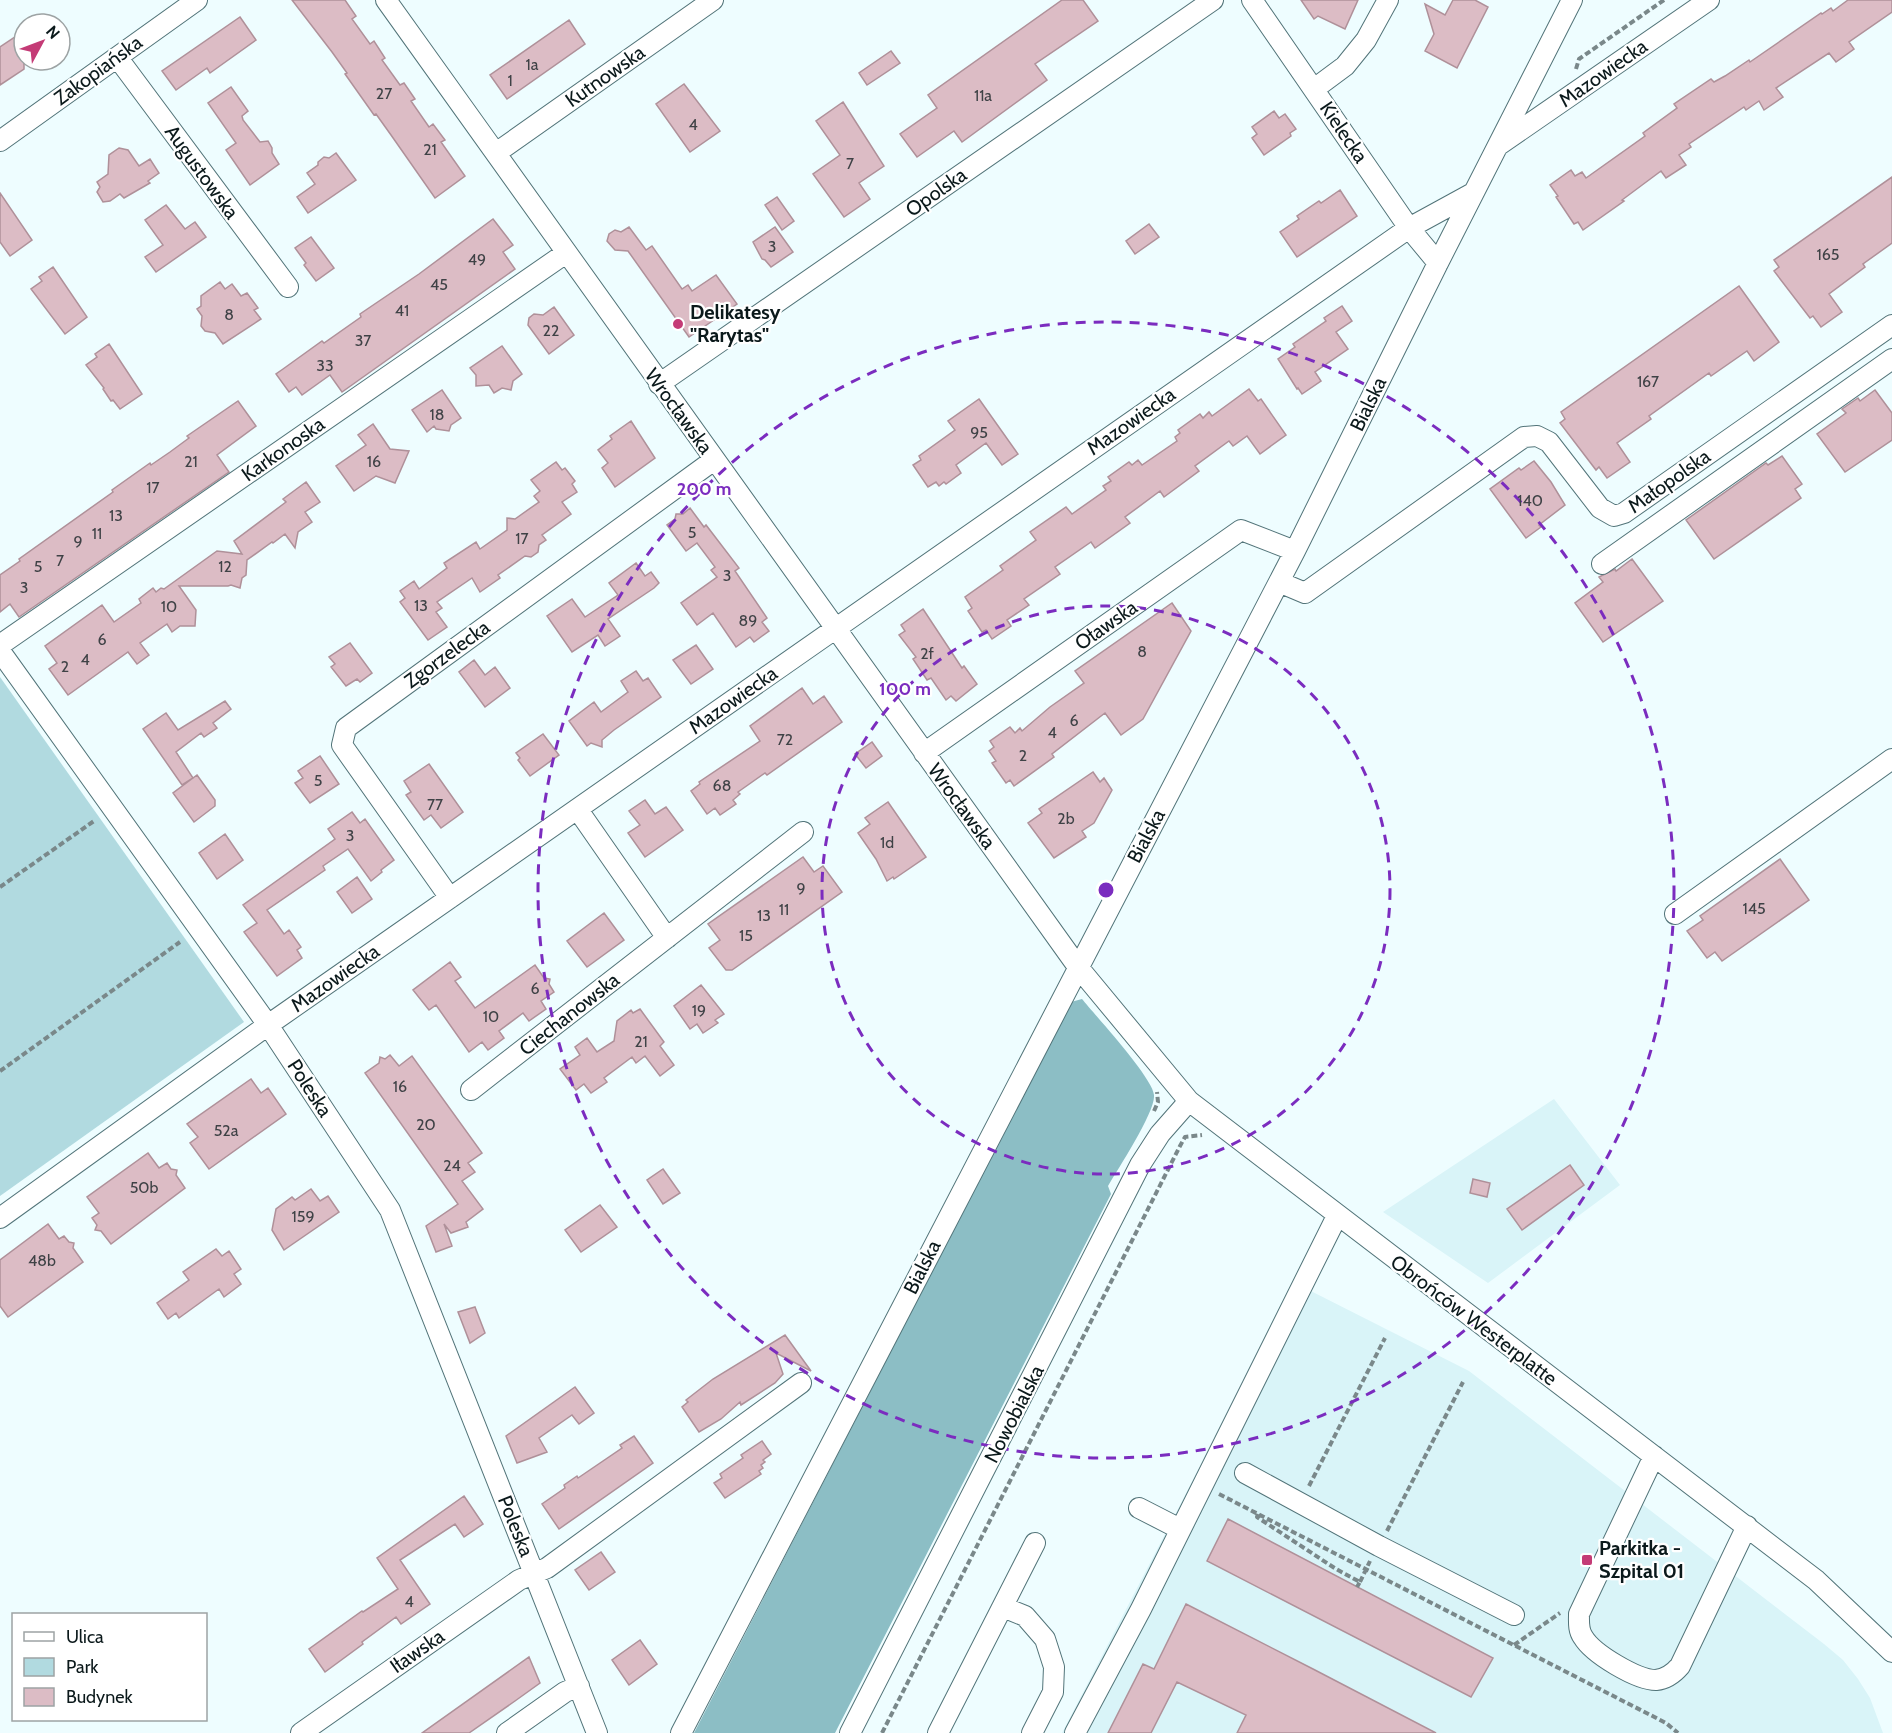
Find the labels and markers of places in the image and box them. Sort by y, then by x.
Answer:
place label: Delikatesy "Rarytas" [690,300,781,347]
marker: Delikatesy "Rarytas" [671,317,685,331]
centre of rings [1096,880,1116,900]
place label: Parkitka - Szpital 01 [1599,1536,1684,1583]
marker: Parkitka - Szpital 01 [1580,1553,1594,1567]

